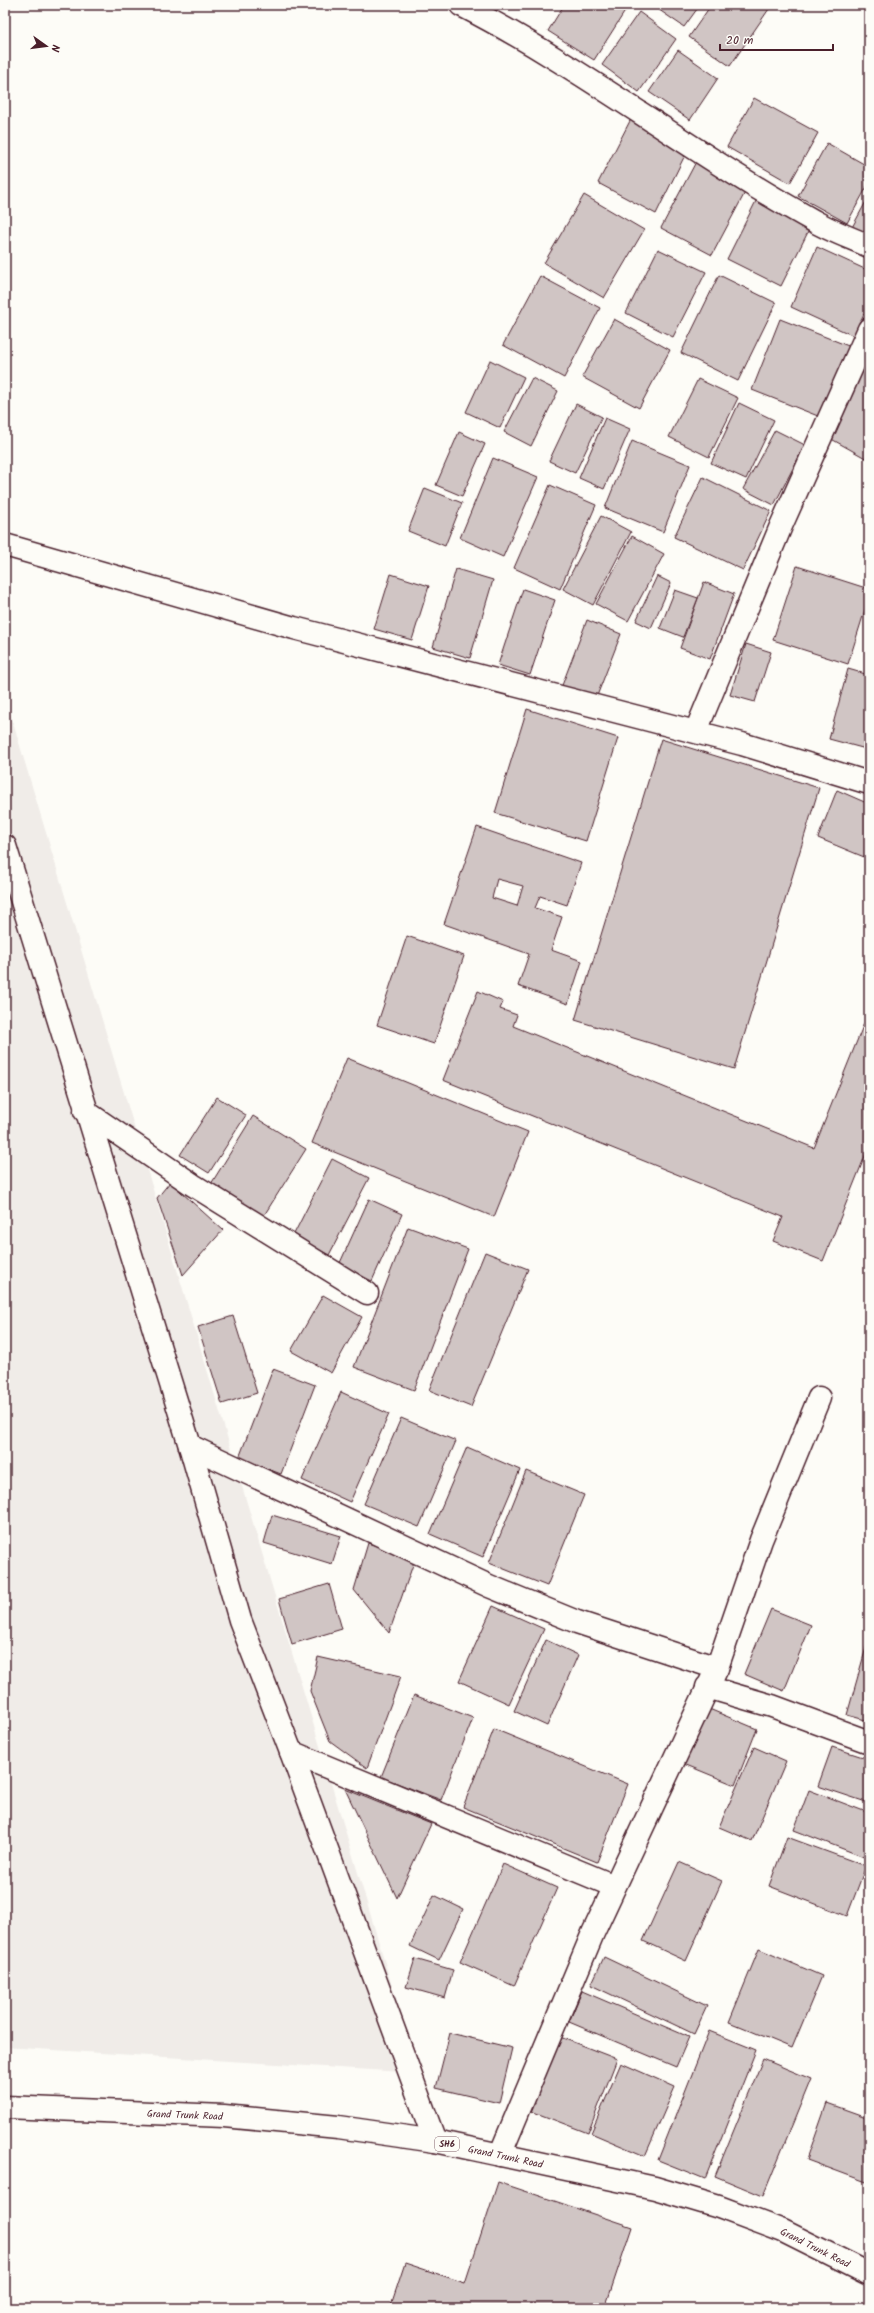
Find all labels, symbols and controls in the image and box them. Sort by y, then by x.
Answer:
north arrow [26,26,66,66]
scale bar [720,26,833,52]
text: 20 m [726,31,754,50]
text: N [45,43,64,54]
street label: Grand Trunk Road [146,2106,224,2125]
road number: SH6 [435,2137,459,2151]
street label: Grand Trunk Road [467,2141,545,2173]
street label: Grand Trunk Road [777,2224,853,2273]

